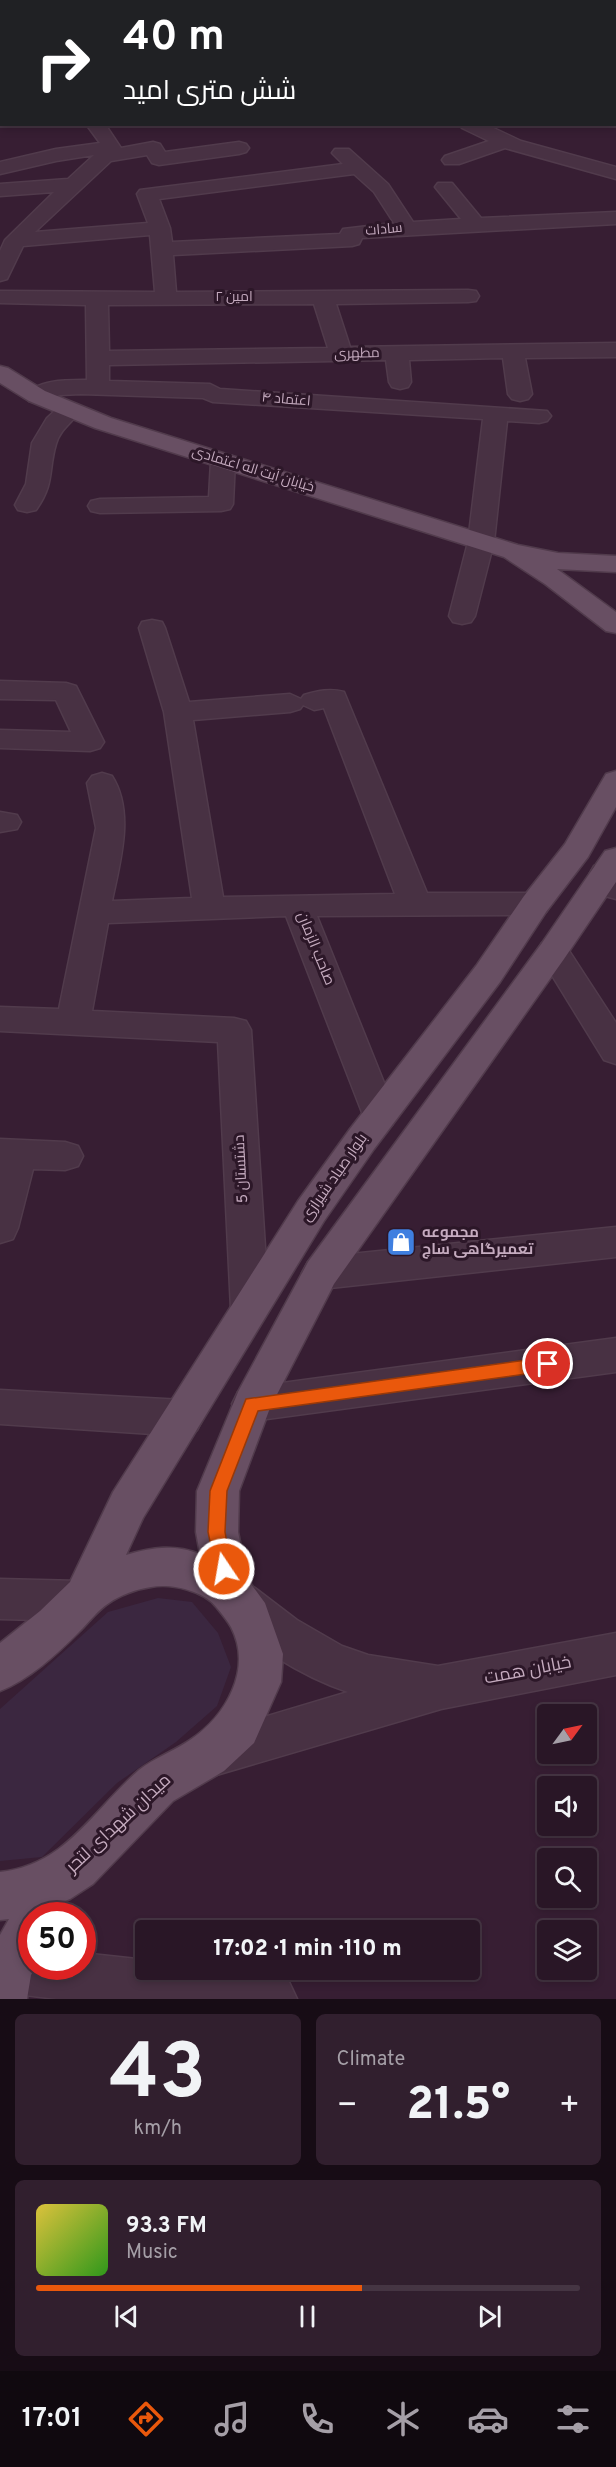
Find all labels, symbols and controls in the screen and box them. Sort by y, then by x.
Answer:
text: 40 m [123,12,225,65]
icon: right [24,24,102,102]
text: شش متری امید [123,75,296,109]
street label: سادات [365,220,403,240]
street label: امین ۲ [215,289,253,306]
street label: مطهری [334,345,380,363]
street label: اعتماد ۴ [261,389,311,411]
street label: خیابان آیت اله اعتمادی [190,443,316,497]
street label: صاحب الزمان [292,909,338,989]
street label: بلوار صیاد شیرازی [298,1130,372,1226]
street label: دشتستان 5 [231,1134,253,1204]
place label: مجموعه تعمیرگاهی ساچ [422,1224,534,1260]
shop icon: مجموعه تعمیرگاهی ساچ [385,1226,417,1258]
pin [522,1338,573,1389]
icon: arrive [531,1347,564,1380]
position arrow [192,1537,256,1601]
street label: خیابان همت [483,1651,573,1691]
north arrow [537,1704,597,1764]
map controls [537,1704,597,1980]
street label: میدان شهدای لتحر [61,1769,176,1879]
button: sound [537,1776,597,1836]
button: search [537,1848,597,1908]
speed limit sign: 50 [18,1902,96,1980]
button: layers [537,1920,597,1980]
text: 17:02 · 1 min · 110 m [213,1936,402,1963]
text: 43 [109,2027,206,2126]
text: Climate [337,2047,405,2073]
text: 21.5° [406,2078,510,2135]
text: − [337,2086,358,2128]
text: + [559,2086,580,2128]
text: km/h [133,2116,182,2142]
text: 93.3 FM [126,2213,207,2240]
text: Music [126,2240,178,2266]
icon: previous [110,2300,143,2333]
icon: pause [291,2300,324,2333]
icon: next [473,2300,506,2333]
icon: directions [125,2398,167,2440]
icon: music [211,2398,253,2440]
icon: phone [296,2398,338,2440]
icon: climate [382,2398,424,2440]
icon: car [467,2398,509,2440]
icon: filters [552,2398,594,2440]
text: 17:01 [22,2402,82,2436]

